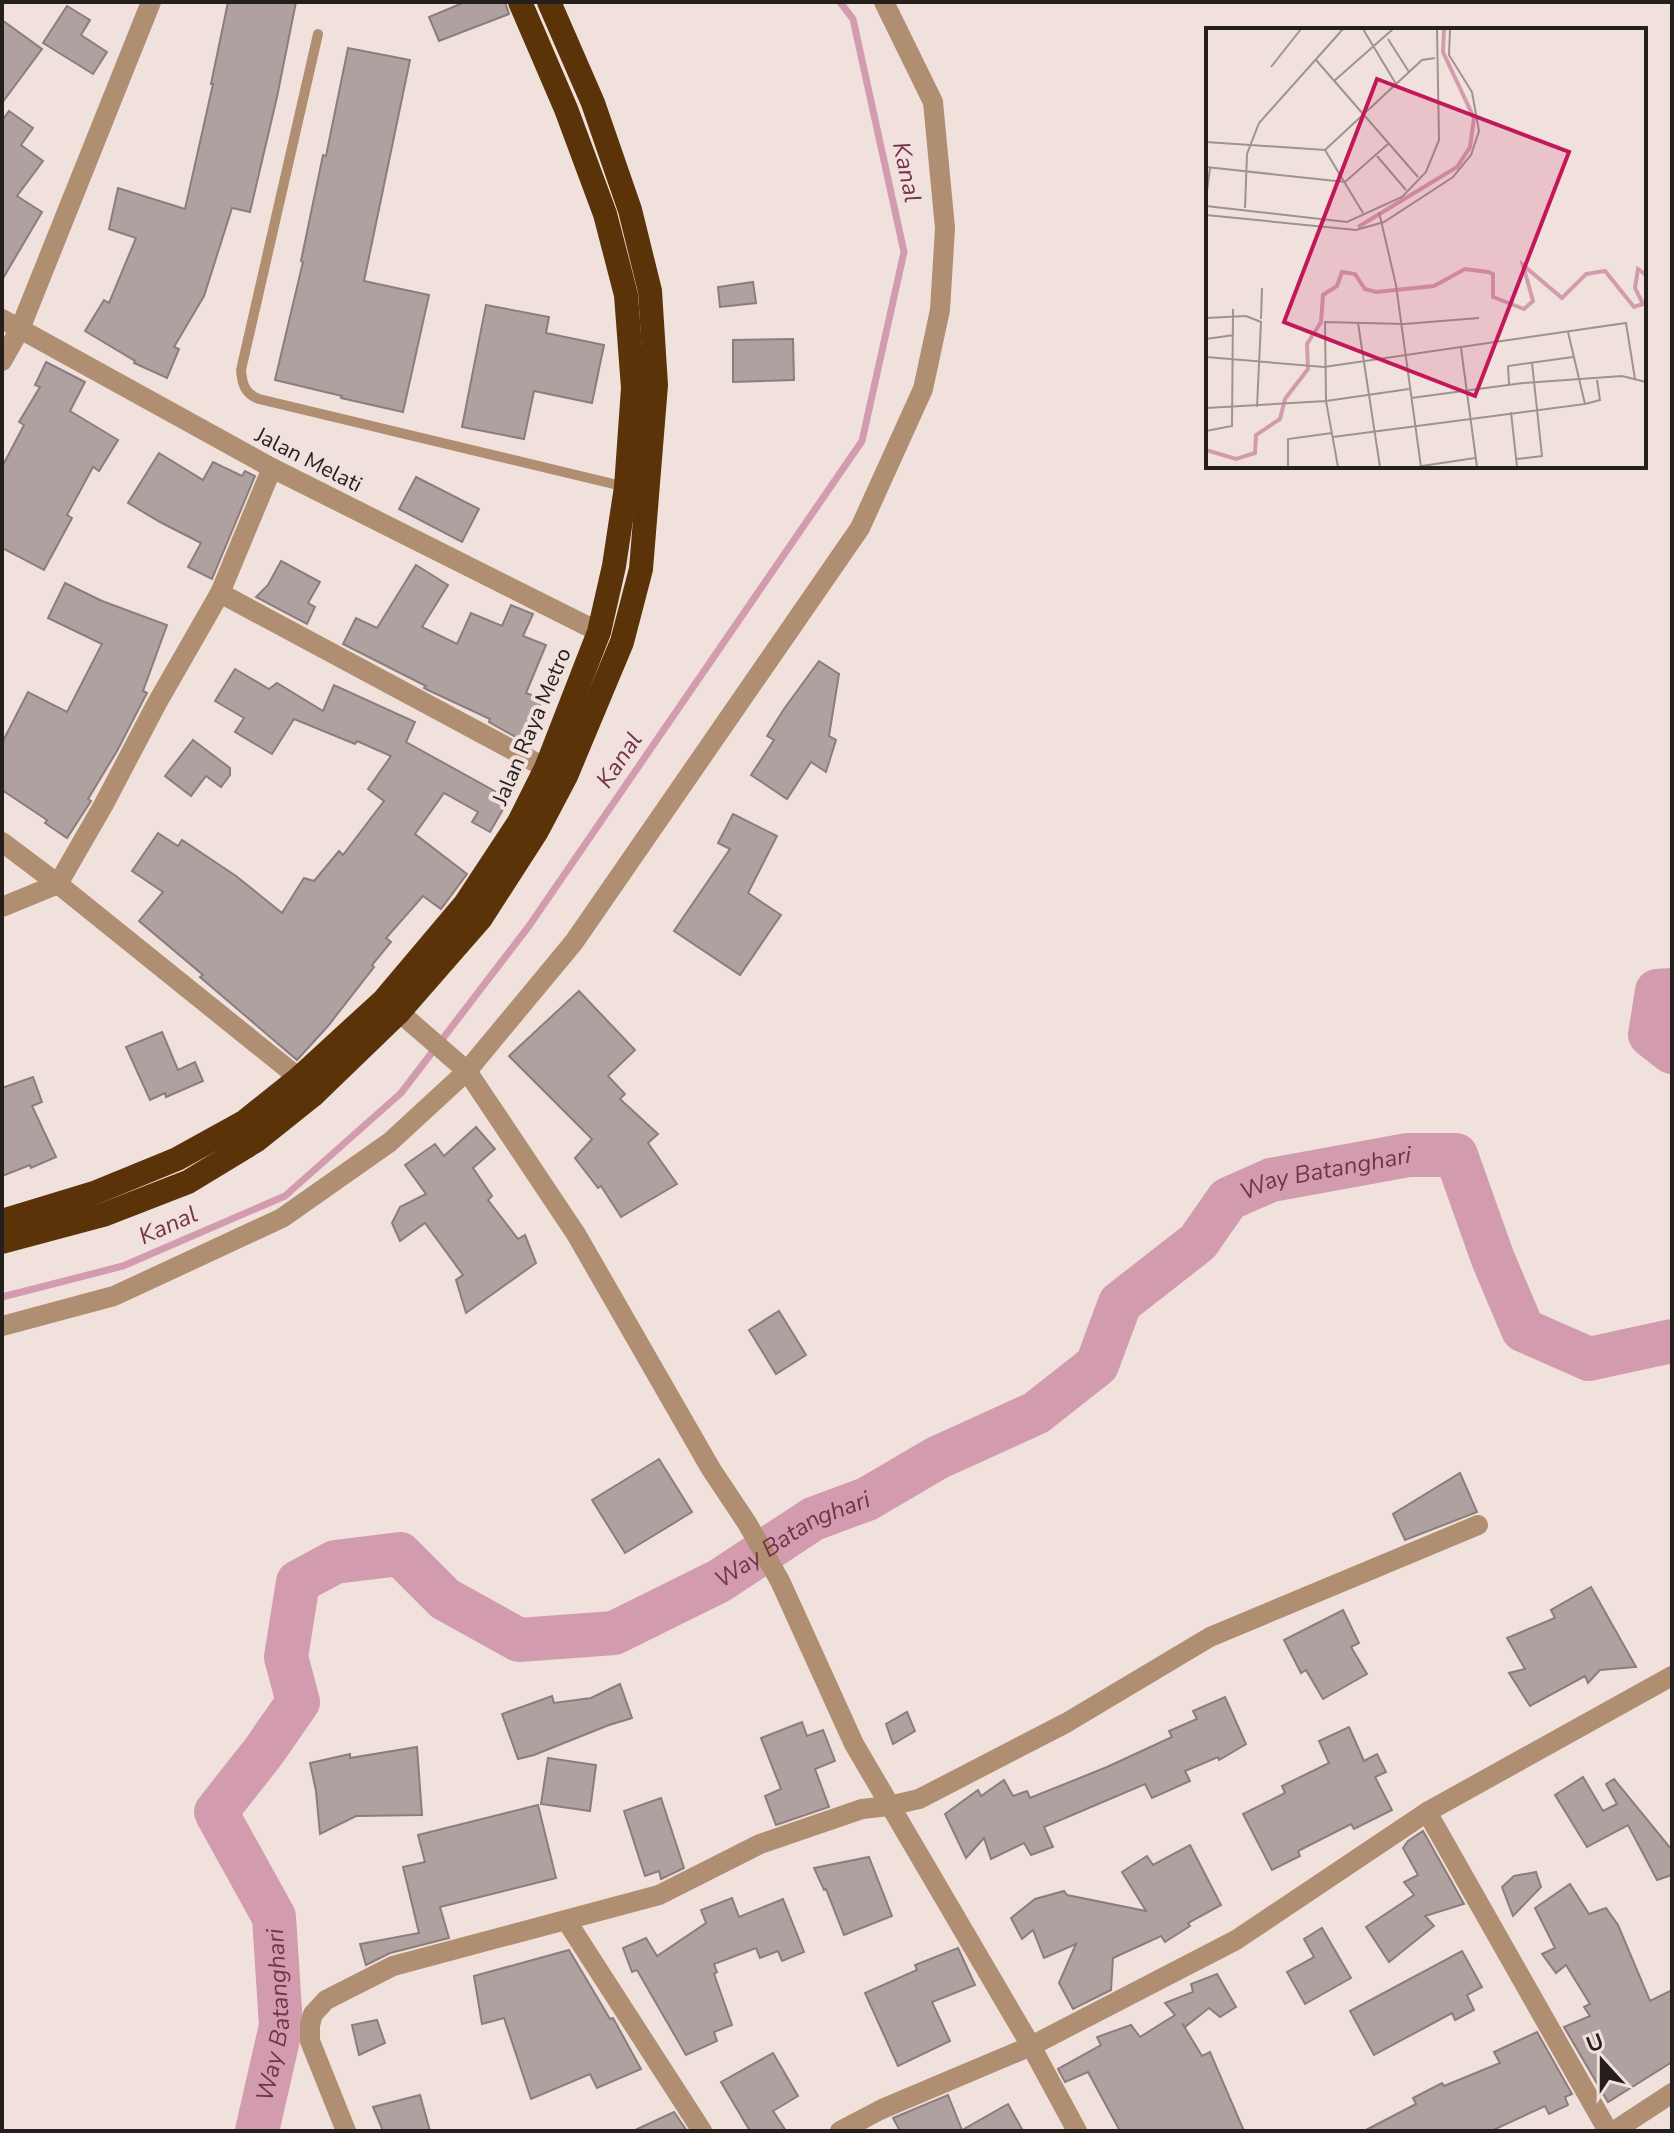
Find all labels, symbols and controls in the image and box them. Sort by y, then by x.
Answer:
inset map [1206,28,1646,468]
water label: Kanal [885,139,929,205]
street label: Jalan Melati [249,420,367,500]
street label: Jalan Raya Metro [485,643,579,810]
water label: Kanal [589,726,649,794]
water label: Way Batanghari [1235,1139,1411,1208]
water label: Kanal [134,1198,202,1252]
water label: Way Batanghari [708,1483,875,1596]
water label: Way Batanghari [248,1927,297,2105]
north arrow [1562,2021,1642,2101]
text: U [1582,2026,1608,2060]

